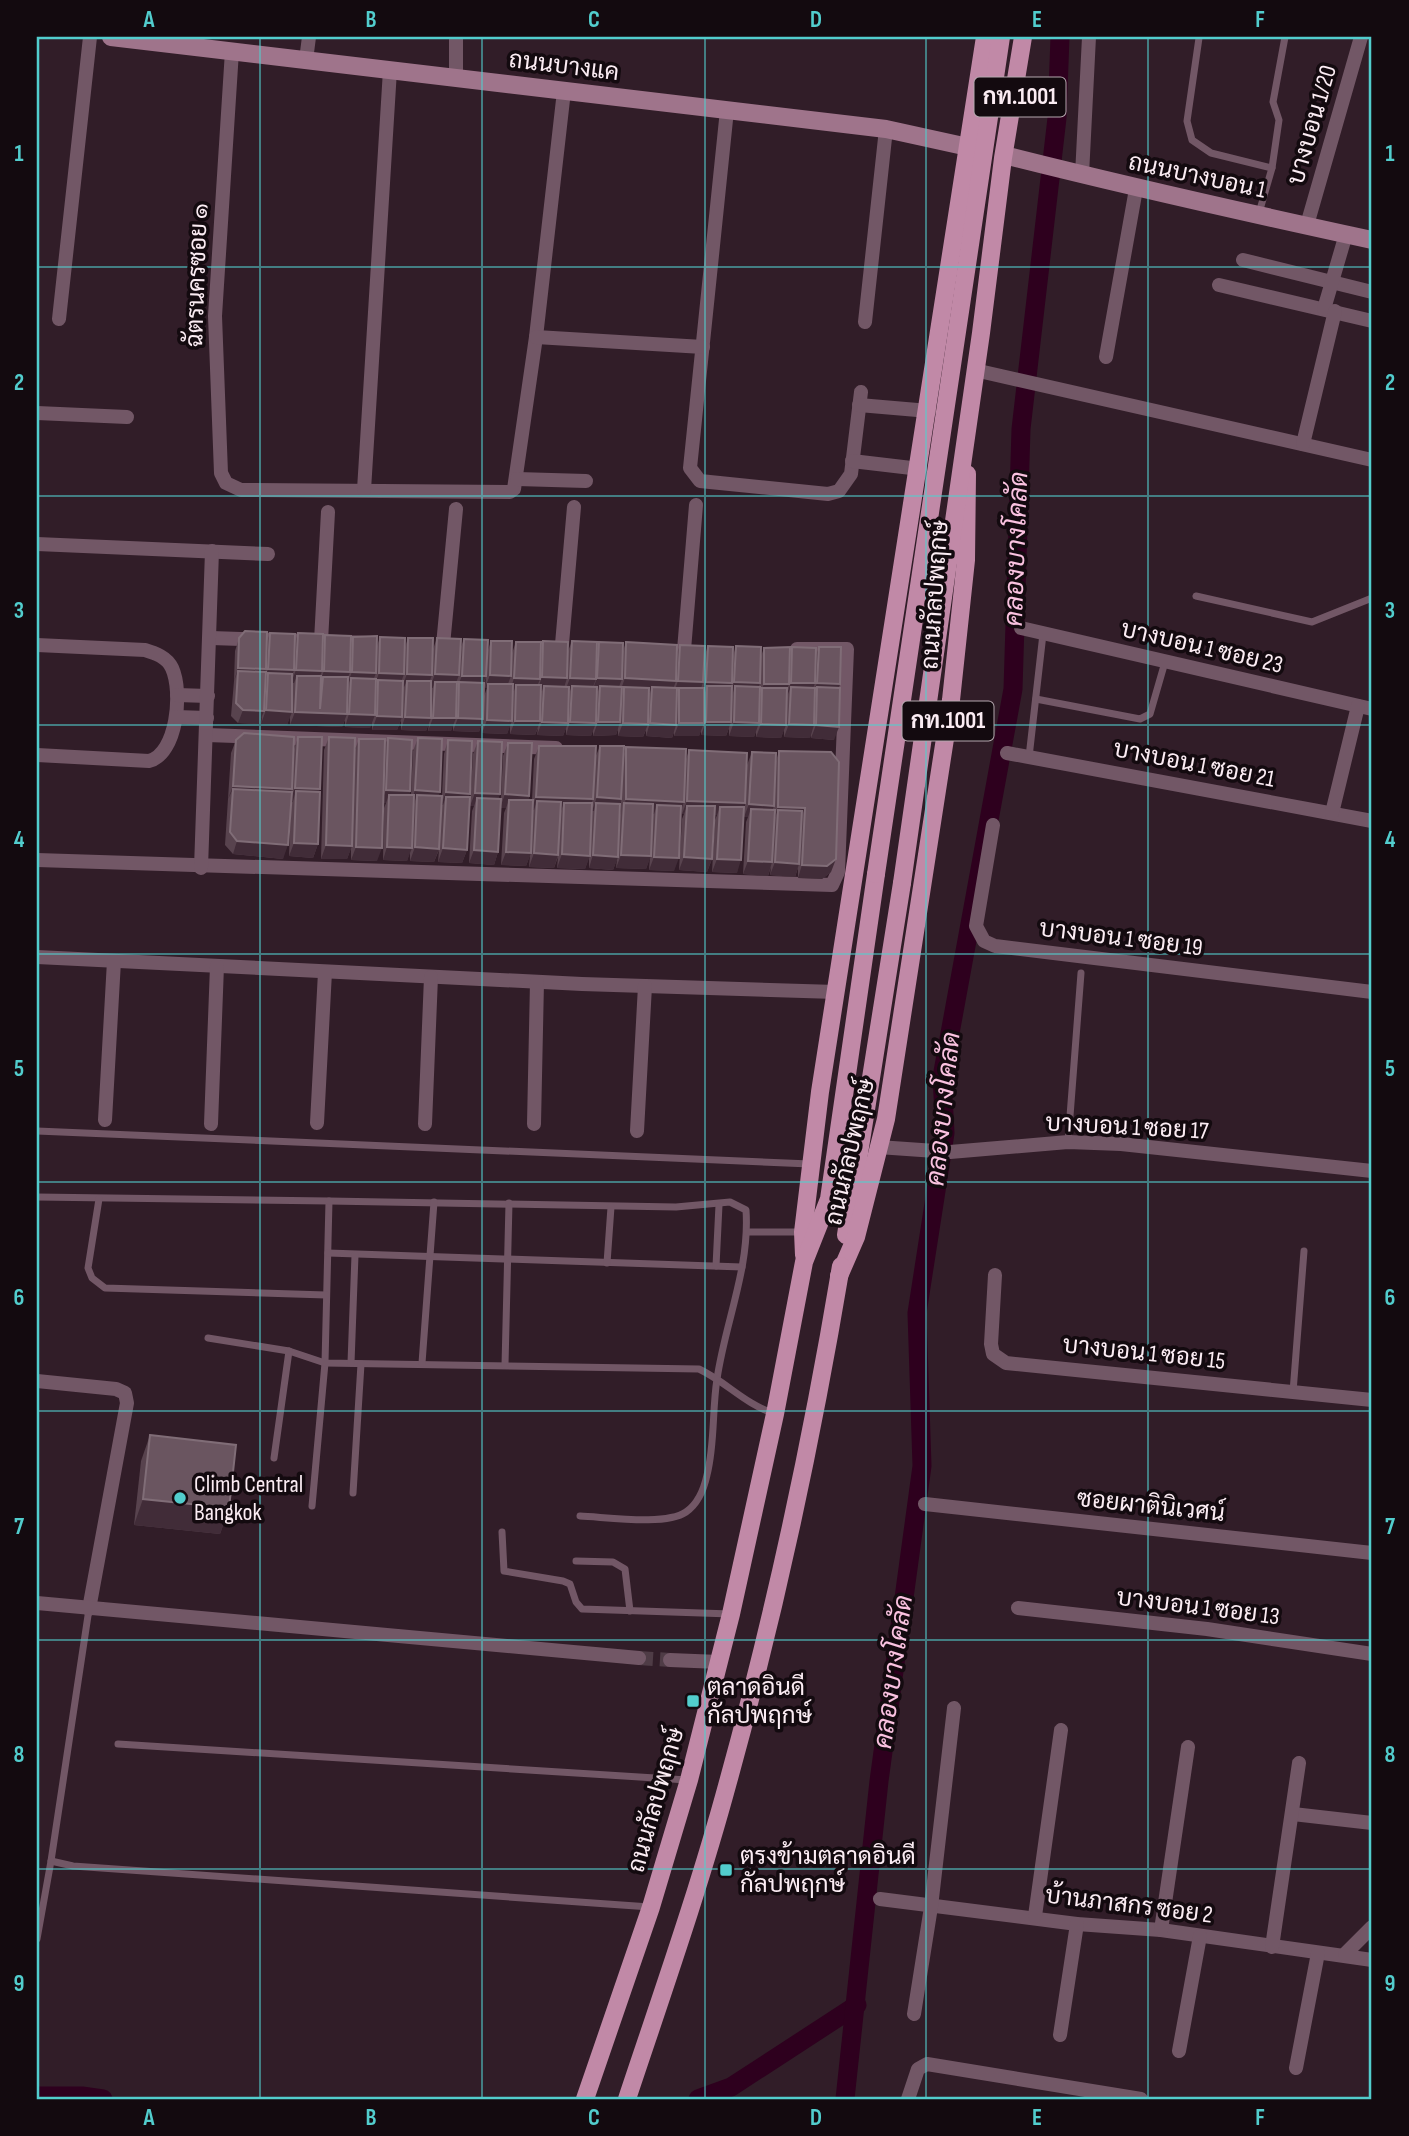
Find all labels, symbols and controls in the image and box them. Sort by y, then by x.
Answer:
text: A [143,6,156,34]
text: B [366,6,377,34]
text: C [588,6,600,34]
text: D [810,6,822,34]
text: E [1032,6,1042,34]
text: F [1255,6,1265,34]
street label: ถนนบางแค [507,45,621,87]
street label: บางบอน 1/20 [1281,62,1343,188]
road number: กท.1001 [974,78,1066,116]
text: 1 [14,140,24,168]
text: 1 [1385,140,1395,168]
street label: ถนนบางบอน 1 [1126,147,1269,205]
street label: ฉัตรนครซอย ๑ [180,203,214,347]
text: 2 [14,369,24,397]
text: 2 [1385,369,1395,397]
water label: คลองบางโคลัด [997,471,1035,627]
street label: ถนนกัลปพฤกษ์ [913,519,955,670]
text: 3 [14,597,24,625]
text: 3 [1385,597,1395,625]
street label: บางบอน 1 ซอย 23 [1118,614,1286,680]
road number: กท.1001 [902,702,993,740]
street label: บางบอน 1 ซอย 21 [1111,734,1278,794]
text: 4 [14,826,25,854]
text: 4 [1385,826,1396,854]
street label: บางบอน 1 ซอย 19 [1038,914,1204,962]
water label: คลองบางโคลัด [918,1030,968,1188]
text: 5 [14,1055,24,1083]
text: 5 [1385,1055,1395,1083]
street label: ถนนกัลปพฤกษ์ [817,1075,881,1228]
street label: บางบอน 1 ซอย 17 [1045,1108,1210,1146]
text: 6 [14,1284,24,1312]
text: 6 [1385,1284,1395,1312]
street label: บางบอน 1 ซอย 15 [1061,1330,1227,1376]
place label: Climb Central Bangkok [194,1470,303,1527]
street label: ซอยผาตินิเวศน์ [1076,1482,1227,1528]
marker: Climb Central Bangkok [172,1490,188,1506]
text: 7 [14,1513,24,1541]
text: 7 [1385,1513,1395,1541]
street label: บางบอน 1 ซอย 13 [1115,1583,1281,1631]
water label: คลองบางโคลัด [866,1593,920,1751]
place label: ตลาดอินดี กัลปพฤกษ์ [707,1672,813,1730]
marker: ตลาดอินดี กัลปพฤกษ์ [685,1693,701,1709]
street label: ถนนกัลปพฤกษ์ [620,1723,691,1876]
text: 8 [14,1741,25,1769]
text: 8 [1385,1741,1396,1769]
place label: ตรงข้ามตลาดอินดี กัลปพฤกษ์ [740,1841,916,1899]
marker: ตรงข้ามตลาดอินดี กัลปพฤกษ์ [718,1862,734,1878]
street label: บ้านภาสกร ซอย 2 [1044,1879,1214,1930]
text: 9 [14,1970,24,1998]
text: 9 [1385,1970,1395,1998]
text: A [143,2104,156,2132]
text: B [366,2104,377,2132]
text: C [588,2104,600,2132]
text: D [810,2104,822,2132]
text: E [1032,2104,1042,2132]
text: F [1255,2104,1265,2132]

